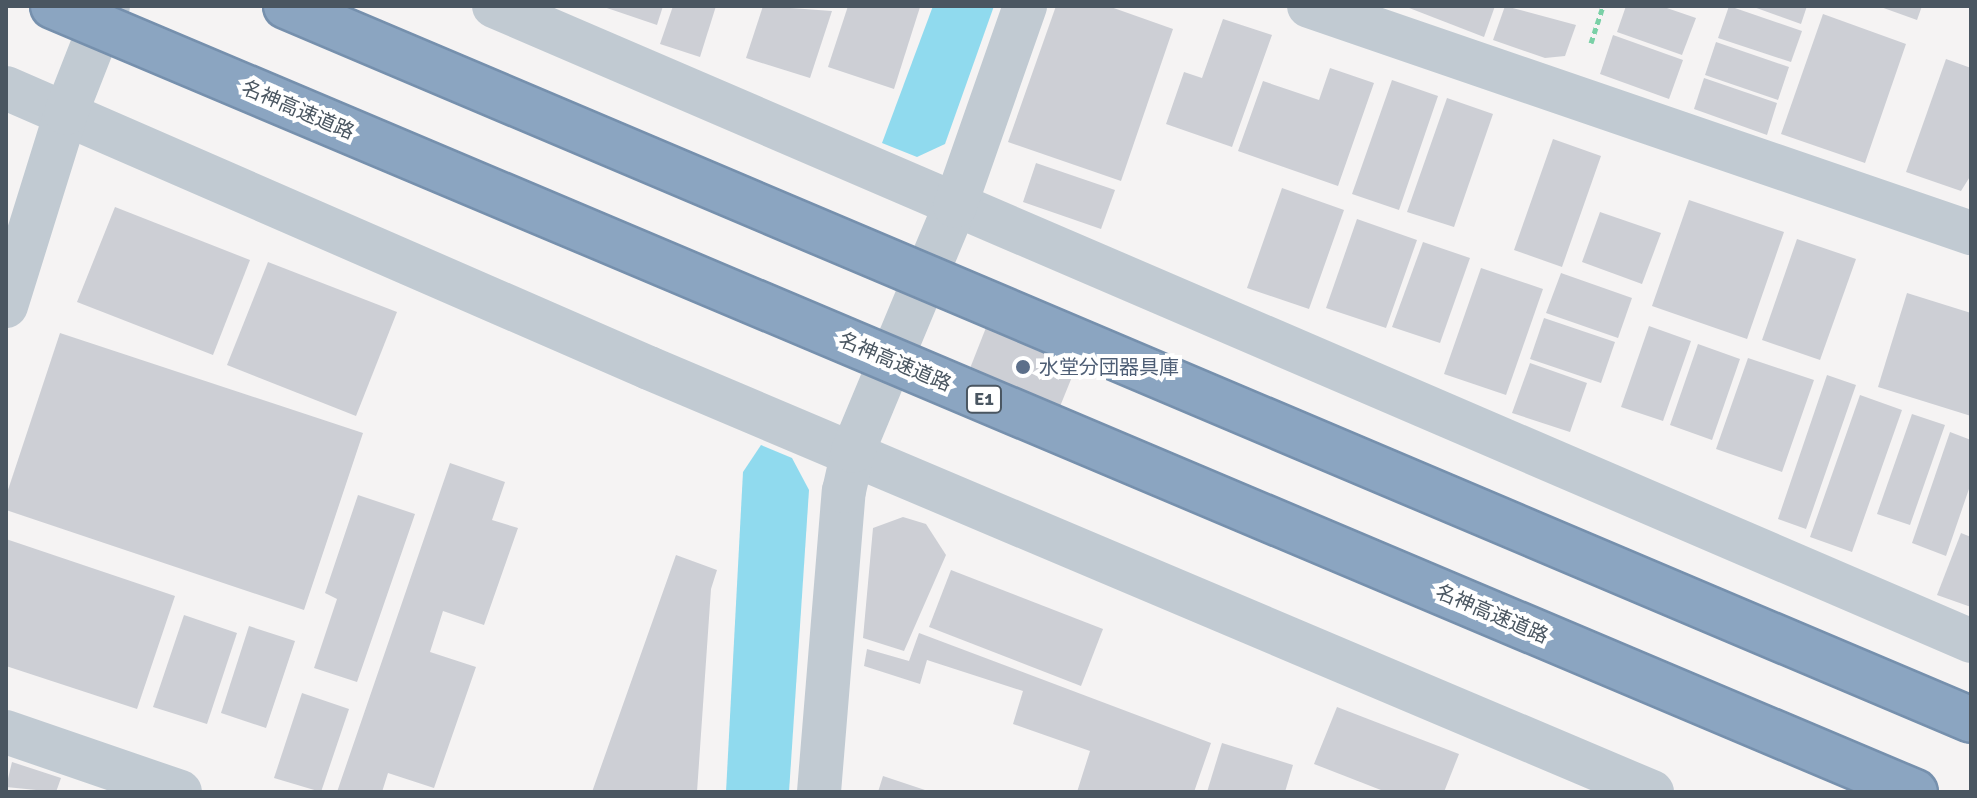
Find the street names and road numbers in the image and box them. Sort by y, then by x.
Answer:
street label: 名神高速道路 [238,76,358,144]
street label: 名神高速道路 [835,328,955,396]
road number: E1 [964,385,1004,413]
street label: 名神高速道路 [1432,580,1552,648]

